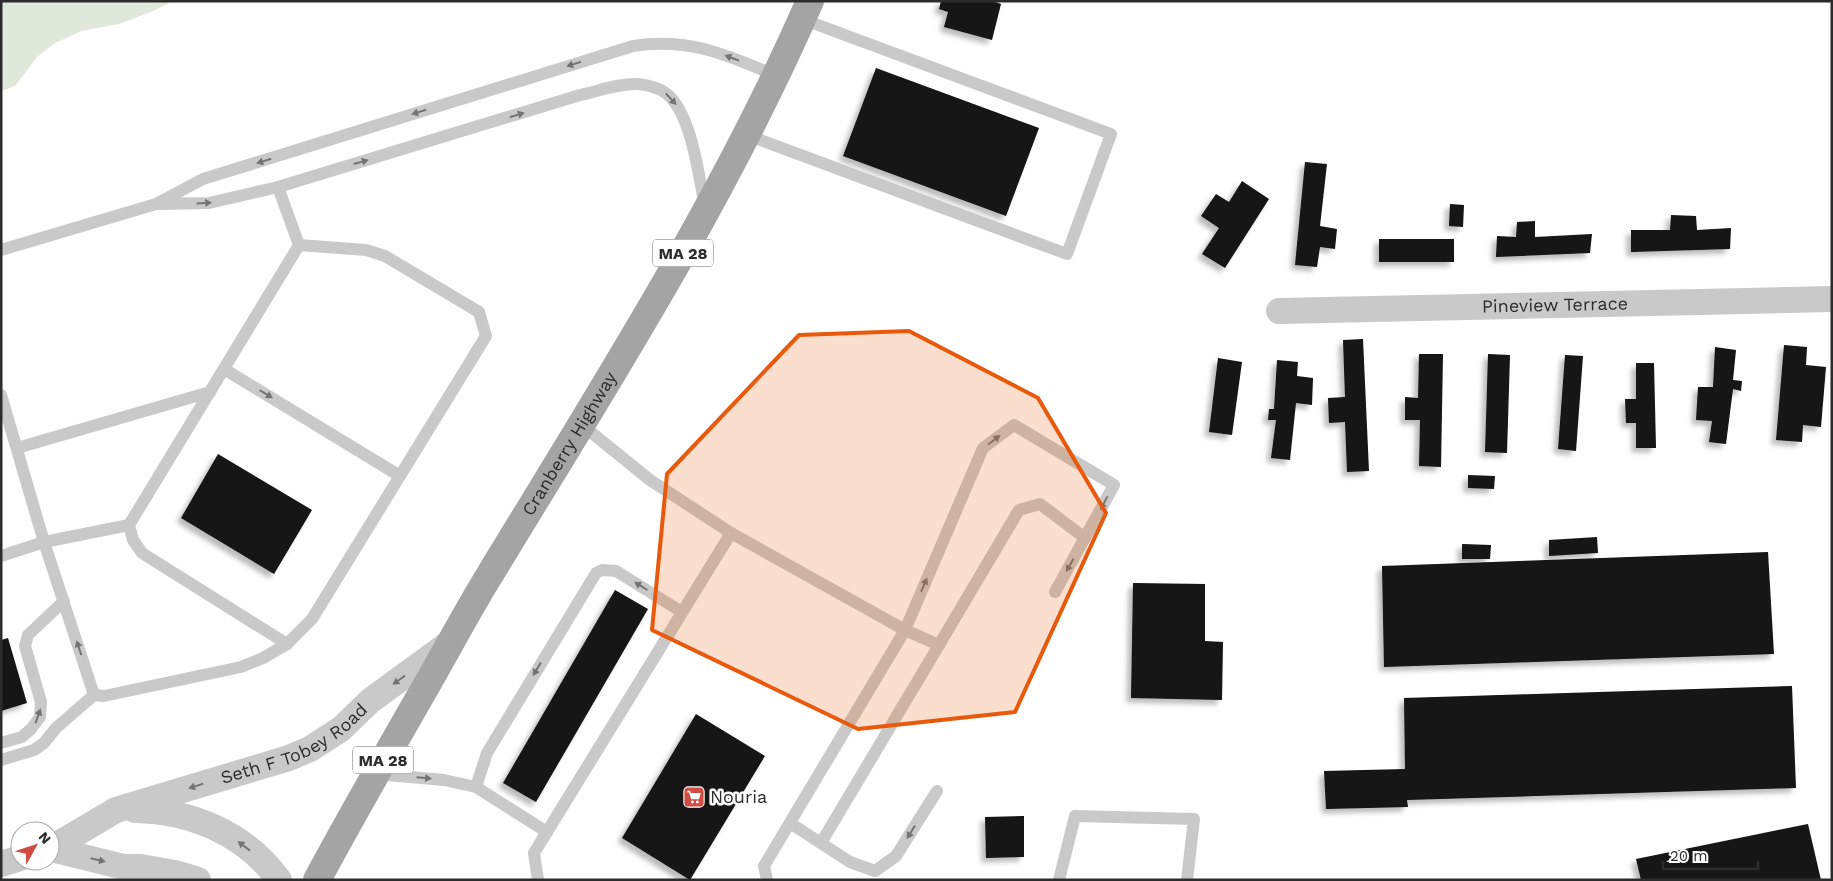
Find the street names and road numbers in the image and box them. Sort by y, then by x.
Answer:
road number: MA 28 [653,240,713,266]
street label: Pineview Terrace [1482,292,1628,317]
street label: Cranberry Highway [517,367,621,519]
street label: Seth F Tobey Road [218,699,371,788]
road number: MA 28 [353,746,413,774]

